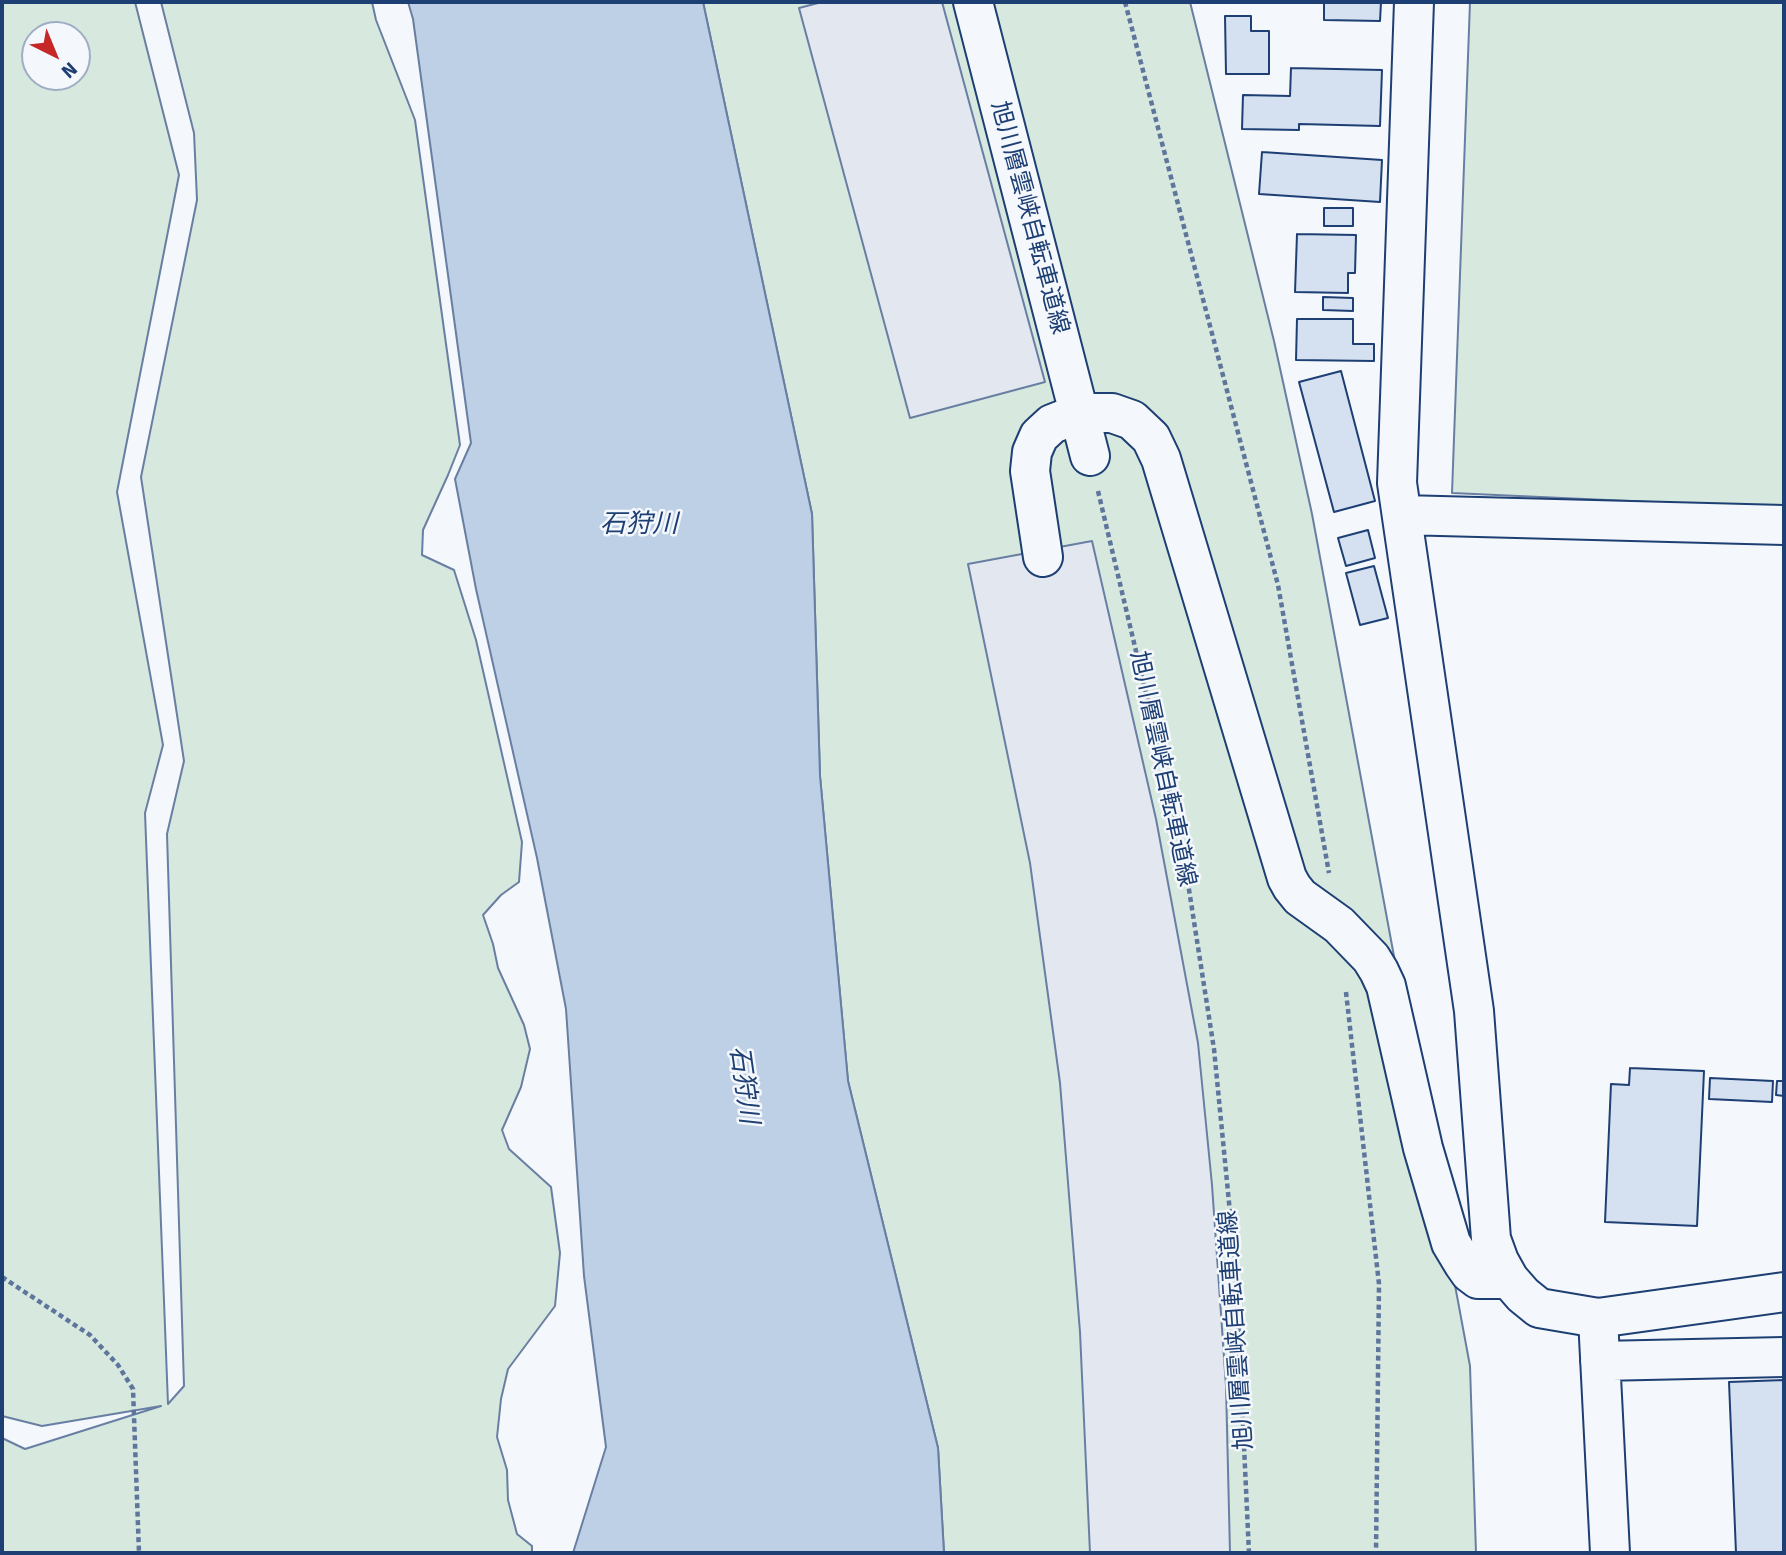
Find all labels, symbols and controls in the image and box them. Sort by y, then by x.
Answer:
north arrow [21,21,91,91]
text: N [56,57,82,83]
street label: 旭川層雲峡自転車道線 [984,98,1074,338]
water label: 石狩川 [600,509,678,541]
street label: 旭川層雲峡自転車道線 [1123,649,1201,889]
water label: 石狩川 [722,1044,764,1126]
street label: 旭川層雲峡自転車道線 [1214,1209,1260,1451]

